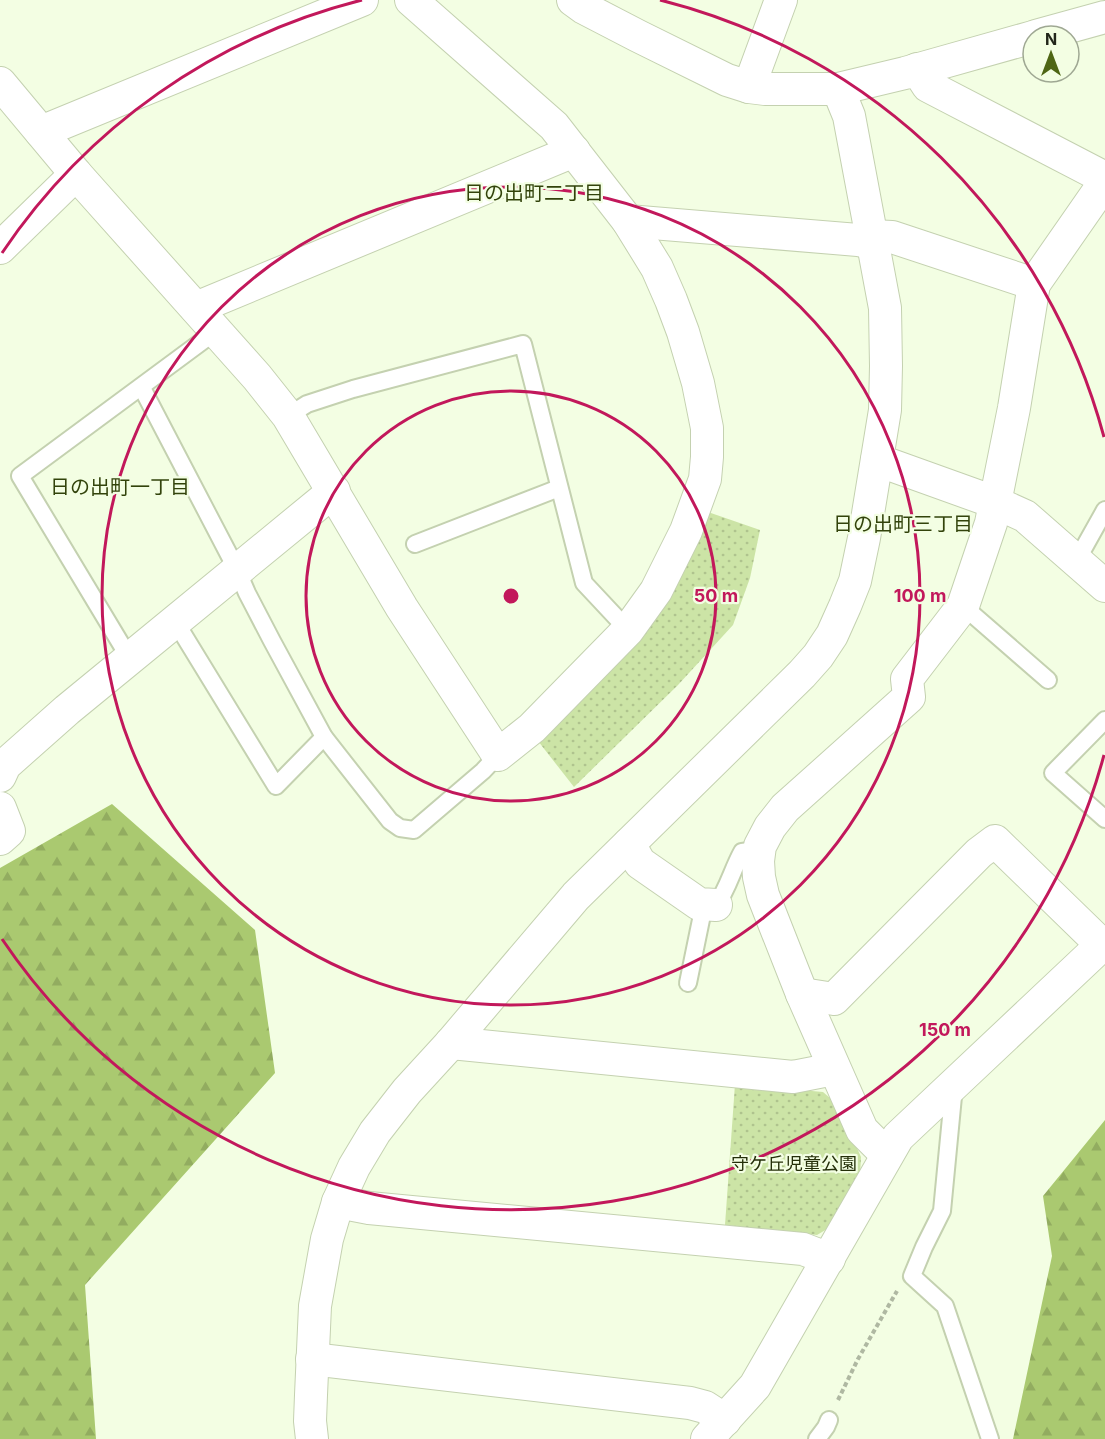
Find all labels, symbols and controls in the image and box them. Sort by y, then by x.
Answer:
north arrow [1021,24,1081,84]
text: N [1045,29,1057,49]
district label: 日の出町二丁目 [464,181,604,205]
district label: 日の出町一丁目 [50,475,190,499]
district label: 日の出町三丁目 [833,512,973,536]
text: 50 m [694,585,738,606]
text: 100 m [894,585,946,606]
centre of rings [501,586,521,606]
text: 150 m [919,1019,971,1040]
park label: 守ケ丘児童公園 [731,1153,857,1174]

